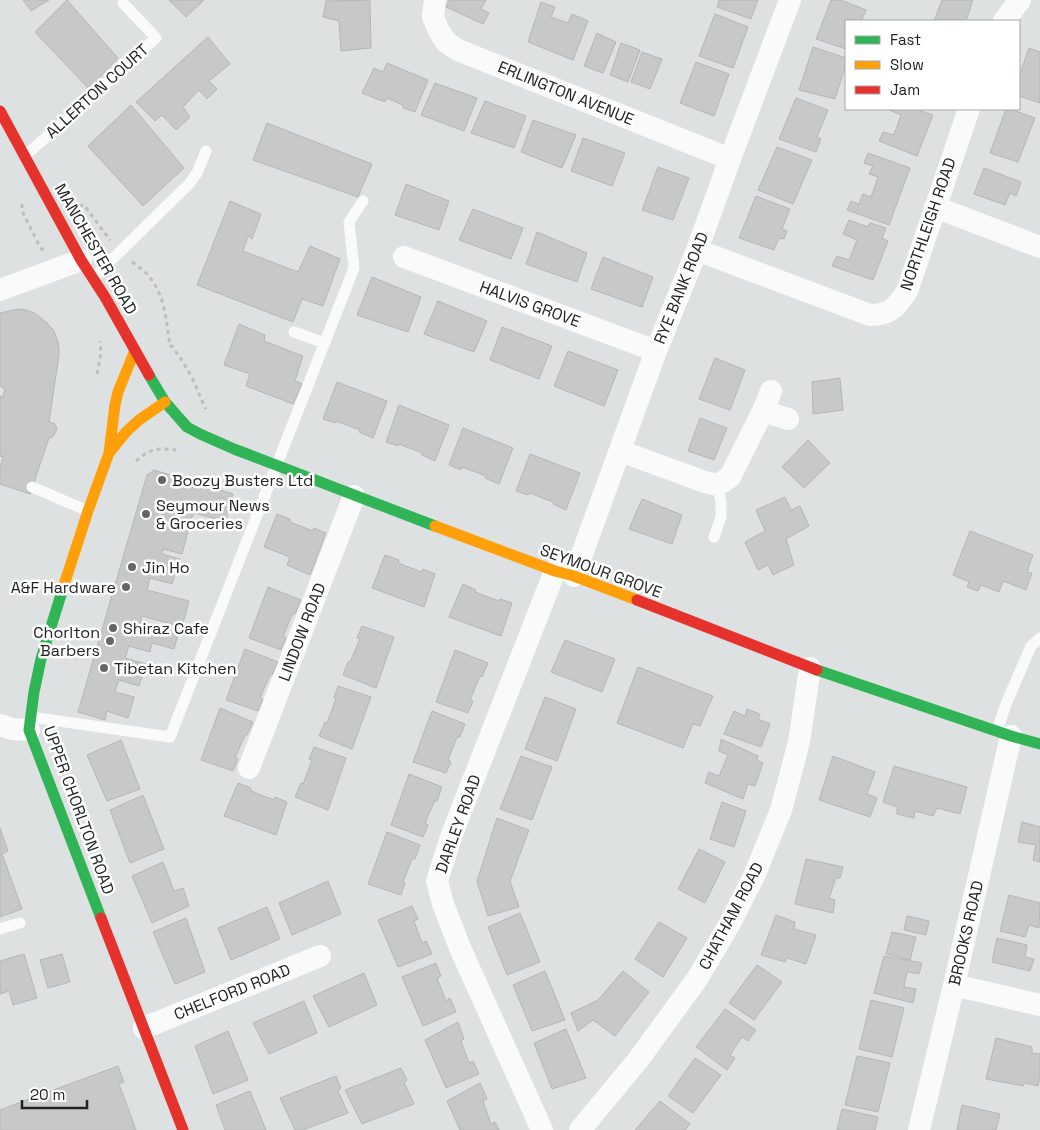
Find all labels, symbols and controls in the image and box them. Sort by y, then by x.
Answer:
legend [845,20,1020,110]
text: Fast [890,30,921,49]
street label: ALLERTON COURT [41,39,153,143]
text: Slow [890,55,924,74]
street label: ERLINGTON AVENUE [495,56,637,130]
text: Jam [890,80,920,99]
street label: NORTHLEIGH ROAD [895,155,961,293]
street label: MANCHESTER ROAD [50,180,142,318]
street label: RYE BANK ROAD [649,229,713,347]
street label: HALVIS GROVE [477,276,583,332]
place label: Boozy Busters Ltd [172,470,313,491]
marker: Boozy Busters Ltd [156,474,168,486]
place label: Seymour News & Groceries [156,495,270,534]
marker: Seymour News & Groceries [140,508,152,520]
street label: SEYMOUR GROVE [537,539,665,603]
place label: Jin Ho [142,557,190,578]
marker: Jin Ho [126,561,138,573]
place label: A&F Hardware [11,577,116,598]
street label: LINDOW ROAD [274,580,330,684]
marker: A&F Hardware [120,581,132,593]
place label: Shiraz Cafe [123,618,209,639]
place label: Chorlton Barbers [33,622,100,661]
marker: Shiraz Cafe [107,622,119,634]
marker: Chorlton Barbers [104,635,116,647]
place label: Tibetan Kitchen [114,658,237,679]
marker: Tibetan Kitchen [98,662,110,674]
street label: UPPER CHORLTON ROAD [39,723,119,897]
street label: DARLEY ROAD [430,772,486,876]
street label: CHATHAM ROAD [694,859,768,973]
street label: BROOKS ROAD [944,878,988,988]
street label: CHELFORD ROAD [171,959,293,1025]
scale bar [22,1078,88,1110]
text: 20 m [30,1085,65,1104]

